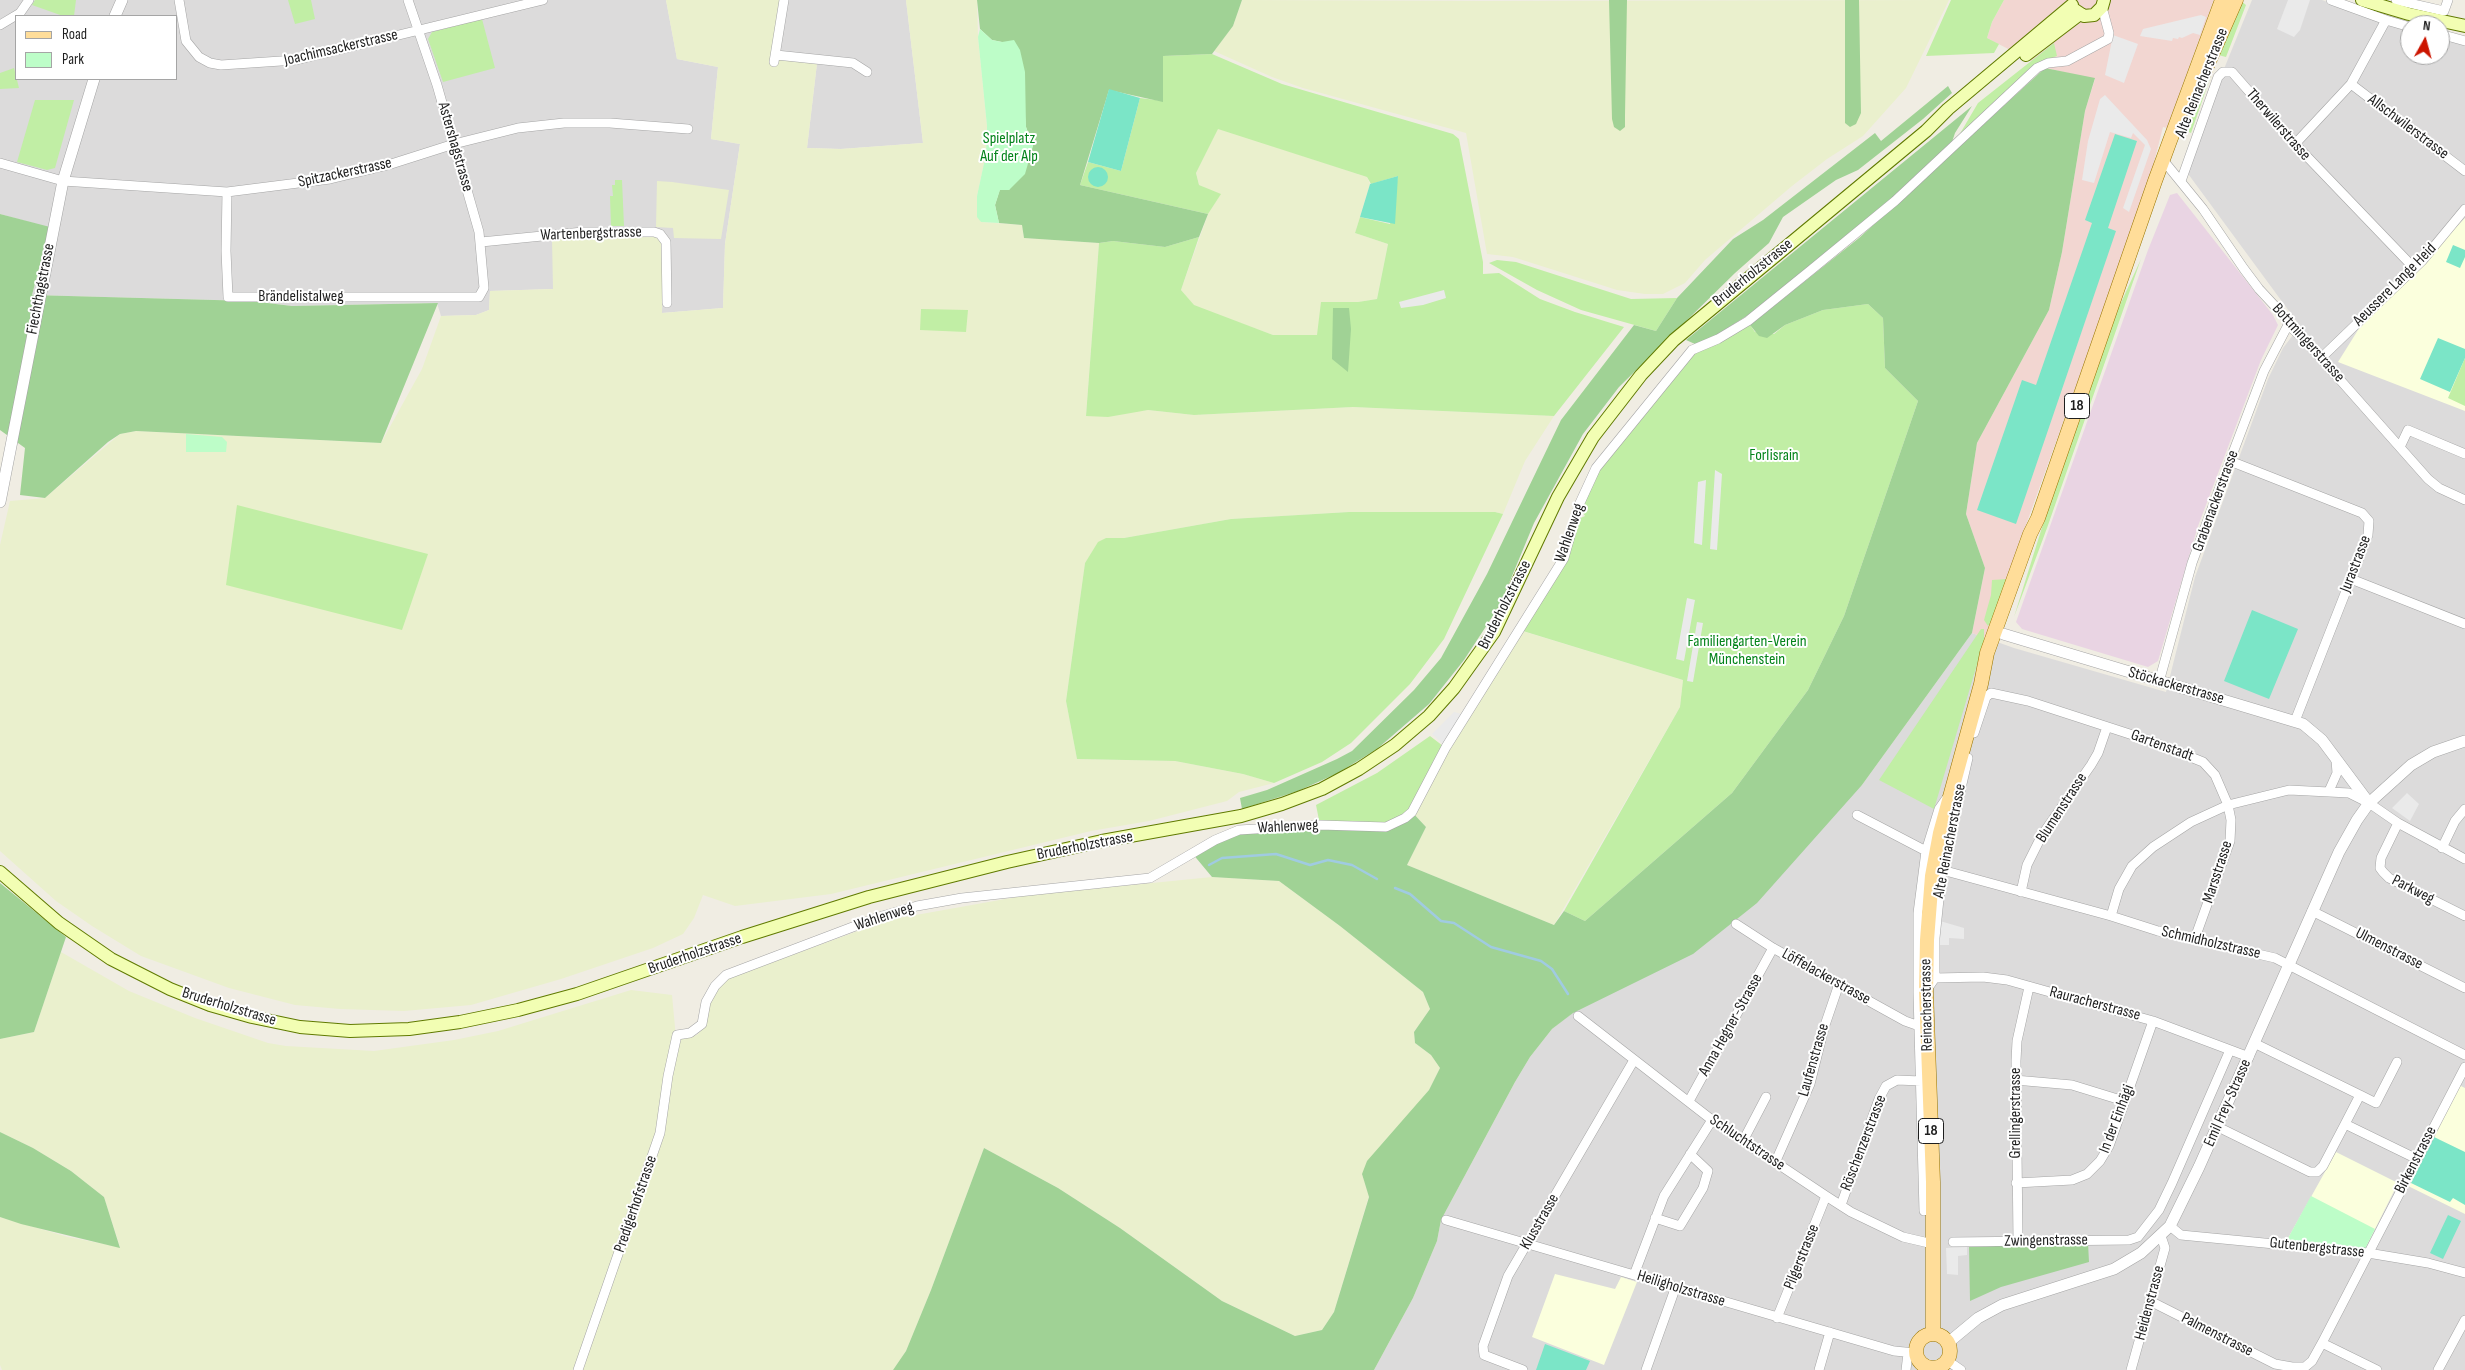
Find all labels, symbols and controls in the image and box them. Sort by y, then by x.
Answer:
legend [15,15,178,80]
north arrow [2400,15,2450,65]
text: N [2422,17,2432,34]
text: Road [62,25,87,44]
street label: Joachimsackerstrasse [282,26,400,70]
street label: Alte Reinacherstrasse [2171,26,2233,140]
text: Park [62,50,84,69]
street label: Therwilerstrasse [2242,85,2314,165]
street label: Allschwilerstrasse [2364,90,2452,164]
street label: Astershagstrasse [433,100,477,194]
park label: Spielplatz Auf der Alp [980,129,1038,167]
street label: Spitzackerstrasse [296,154,394,192]
street label: Wartenbergstrasse [540,223,642,245]
street label: Bruderholzstrasse [1709,235,1797,311]
street label: Aeussere Lange Heid [2349,239,2441,331]
street label: Fiechthagstrasse [23,242,59,336]
street label: Brändelistalweg [258,287,344,307]
street label: Bottmingerstrasse [2268,300,2348,386]
road number: 18 [2064,394,2090,418]
park label: Forlisrain [1749,446,1799,466]
street label: Grabenackerstrasse [2189,448,2243,554]
street label: Wahlenweg [1551,501,1589,565]
street label: Jurastrasse [2336,533,2376,595]
street label: Bruderholzstrasse [1474,557,1536,653]
park label: Familiengarten-Verein Münchenstein [1687,632,1807,670]
street label: Stöckackerstrasse [2126,663,2226,709]
street label: Gartenstadt [2128,726,2196,766]
street label: Blumenstrasse [2032,770,2092,846]
street label: Alte Reinacherstrasse [1929,782,1971,900]
street label: Wahlenweg [1257,816,1319,838]
street label: Bruderholzstrasse [1035,827,1135,865]
street label: Marsstrasse [2199,838,2237,906]
street label: Parkweg [2389,871,2437,909]
street label: Wahlenweg [852,898,916,936]
street label: Schmidholzstrasse [2160,922,2262,964]
street label: Ulmenstrasse [2352,924,2426,974]
street label: Bruderholzstrasse [646,929,744,979]
street label: Löffelackerstrasse [1778,945,1874,1009]
street label: Reinacherstrasse [1917,959,1937,1051]
street label: Anna Hegner-Strasse [1695,970,1767,1080]
street label: Rauracherstrasse [2047,983,2143,1025]
street label: Bruderholzstrasse [180,984,278,1030]
street label: Laufenstrasse [1794,1021,1834,1099]
street label: Emil Frey-Strasse [2200,1056,2256,1150]
street label: Grellingerstrasse [2006,1068,2026,1158]
street label: In der Einhägi [2095,1082,2139,1156]
street label: Röschenzerstrasse [1837,1092,1891,1194]
street label: Schluchtstrasse [1706,1111,1788,1175]
road number: 18 [1918,1118,1944,1144]
street label: Birkenstrasse [2391,1123,2441,1197]
street label: Predigerhofstrasse [610,1153,662,1255]
street label: Klusstrasse [1516,1191,1564,1253]
street label: Pilgerstrasse [1780,1222,1824,1292]
street label: Zwingenstrasse [2004,1231,2088,1251]
street label: Gutenbergstrasse [2269,1233,2365,1263]
street label: Heidenstrasse [2131,1264,2169,1342]
street label: Heiligholzstrasse [1635,1266,1727,1312]
street label: Palmenstrasse [2178,1309,2256,1361]

